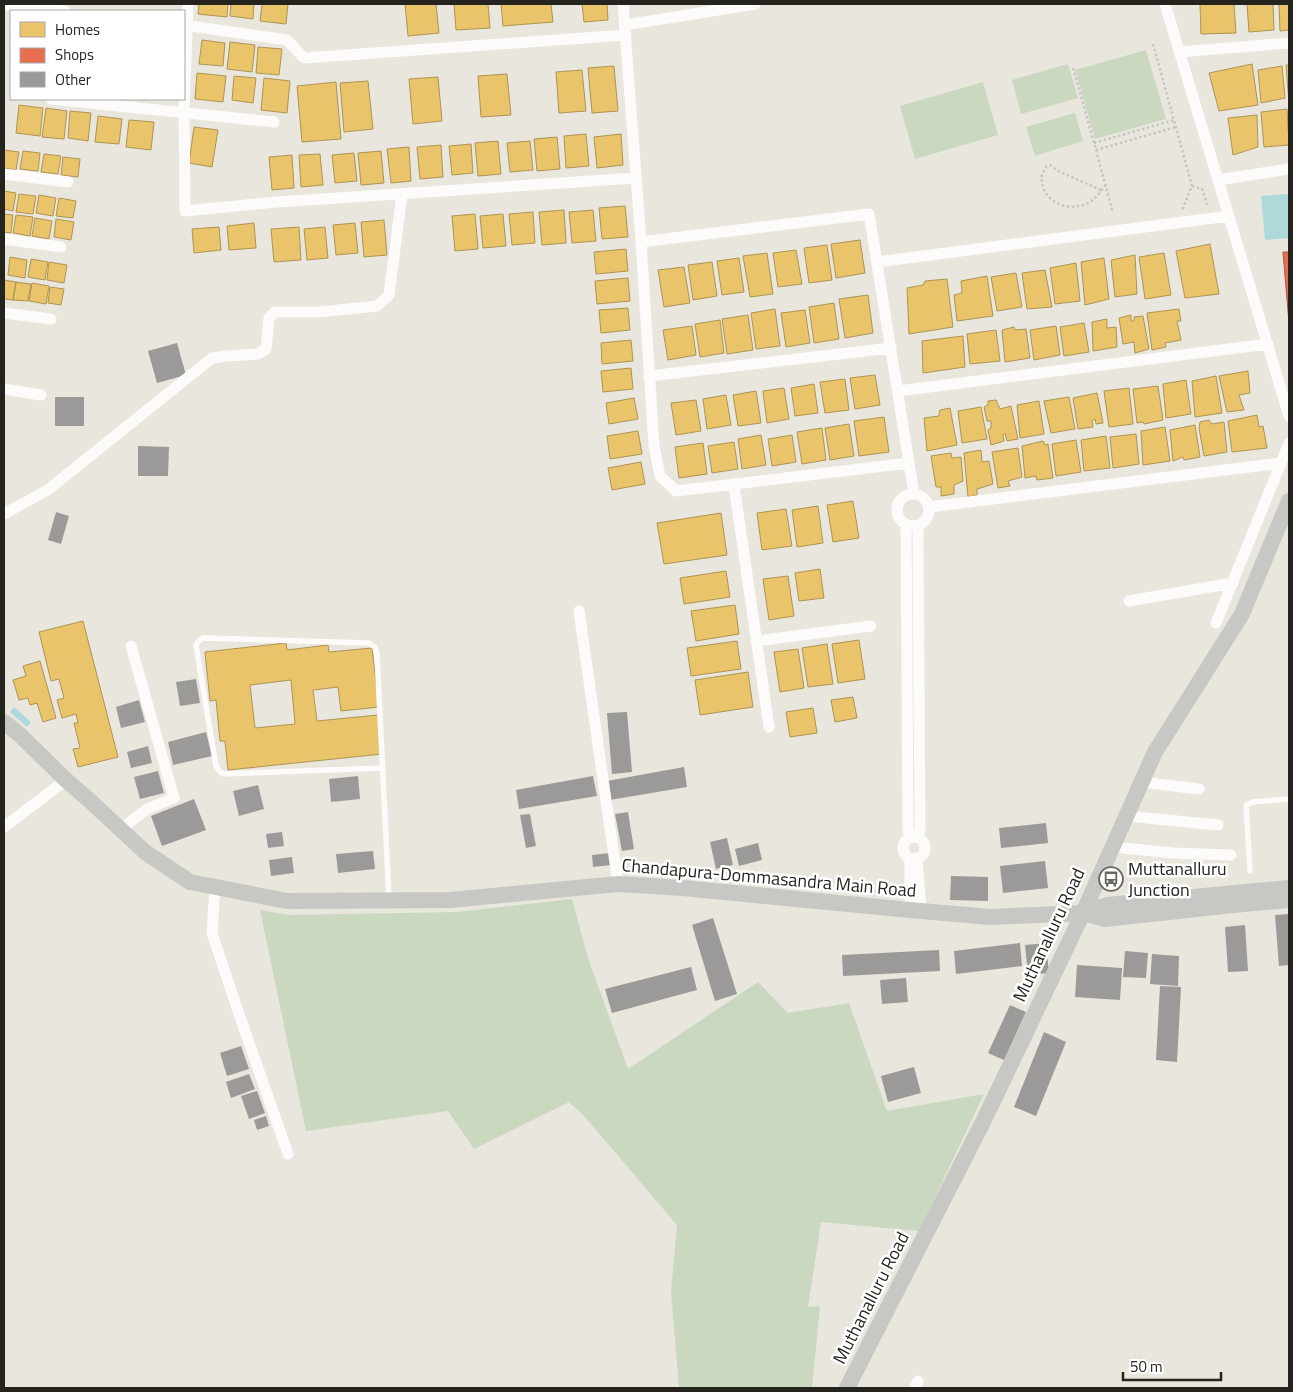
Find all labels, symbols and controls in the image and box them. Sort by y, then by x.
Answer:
legend [10,10,185,100]
text: Homes [55,18,100,41]
text: Shops [55,43,94,66]
text: Other [55,68,91,91]
street label: Chandapura-Dommasandra Main Road [621,851,917,904]
place label: Muttanalluru Junction [1128,855,1227,903]
street label: Muthanalluru Road [1006,863,1091,1006]
bus stop icon: Muttanalluru Junction [1098,866,1124,892]
street label: Muthanalluru Road [826,1227,915,1368]
scale bar [1123,1350,1220,1382]
text: 50 m [1130,1355,1163,1378]

